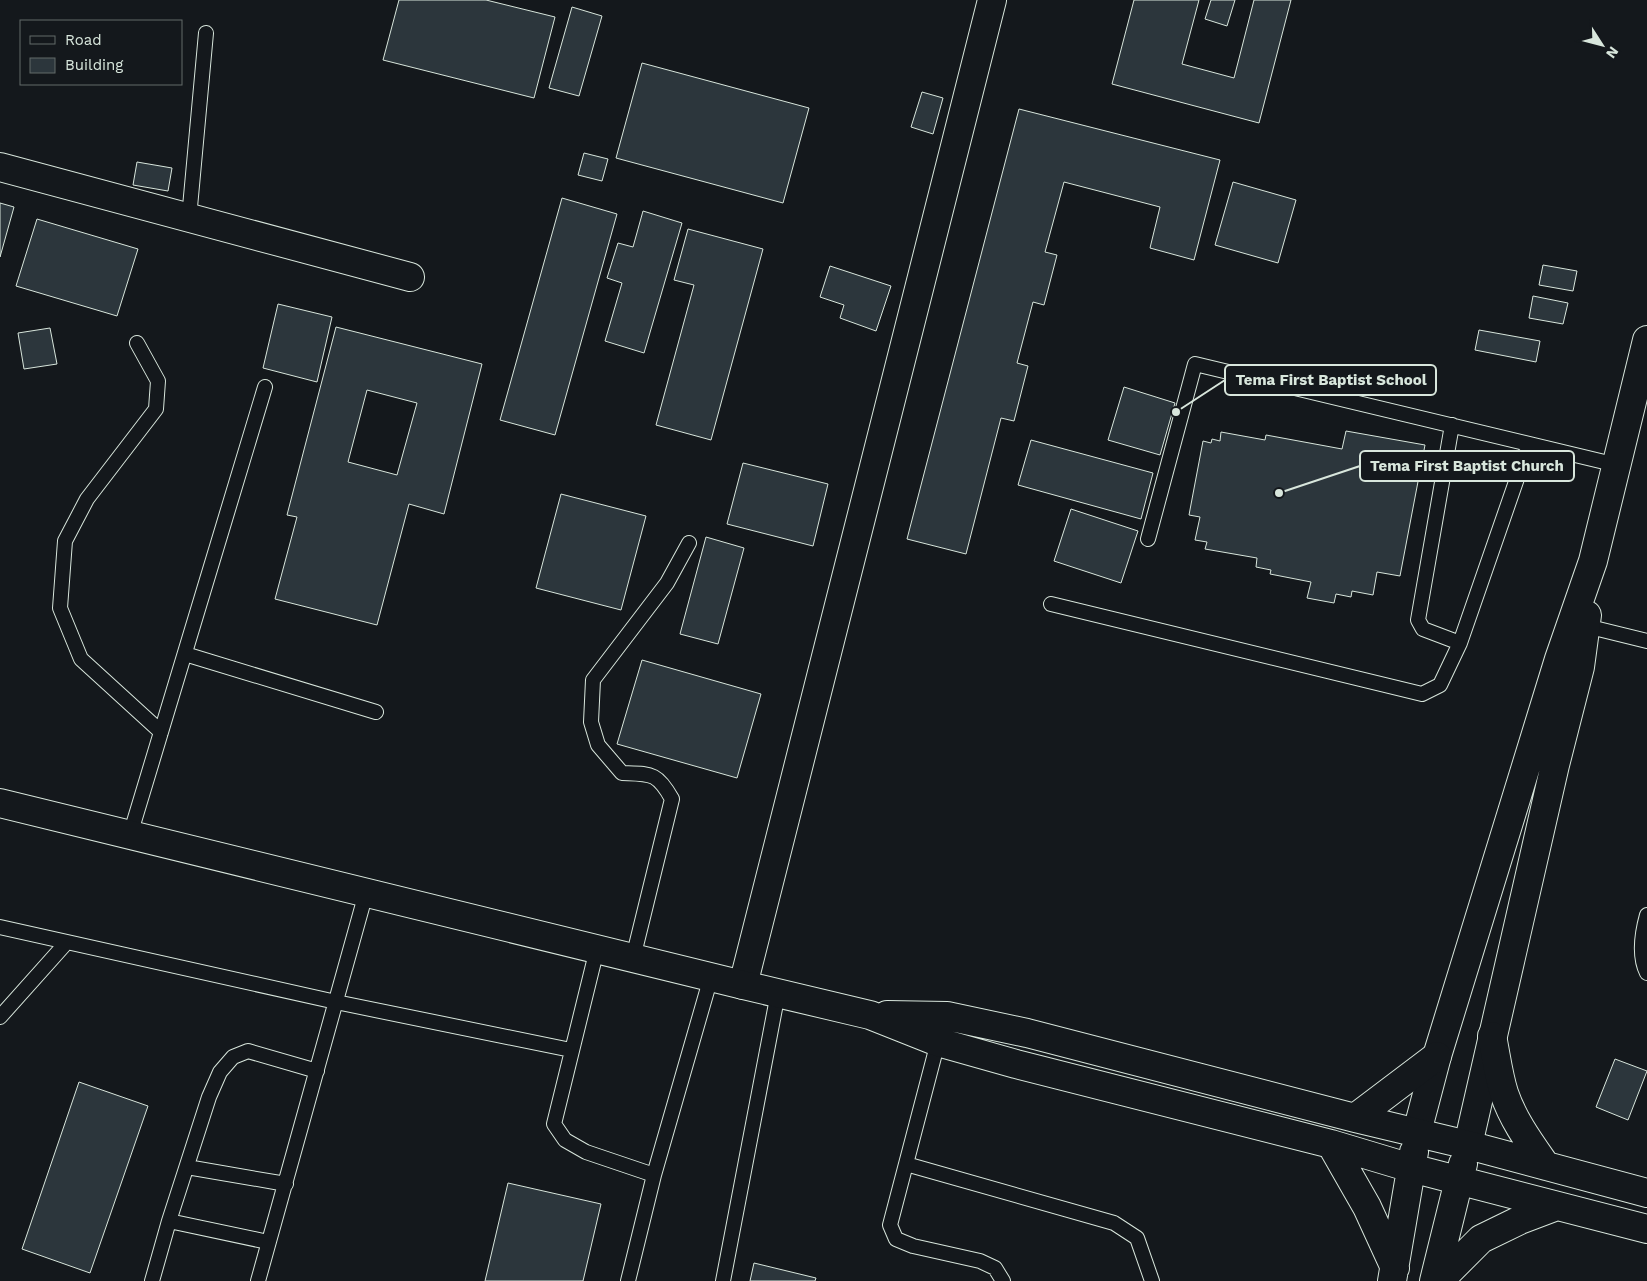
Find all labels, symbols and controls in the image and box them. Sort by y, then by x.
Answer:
legend [20,20,182,85]
north arrow [1577,20,1627,70]
text: Road [65,31,102,49]
text: N [1603,44,1622,62]
text: Building [65,56,123,74]
callout: Tema First Baptist School [1225,365,1436,395]
text: Tema First Baptist School [1235,371,1427,389]
callout: Tema First Baptist Church [1360,451,1574,481]
text: Tema First Baptist Church [1370,457,1564,475]

